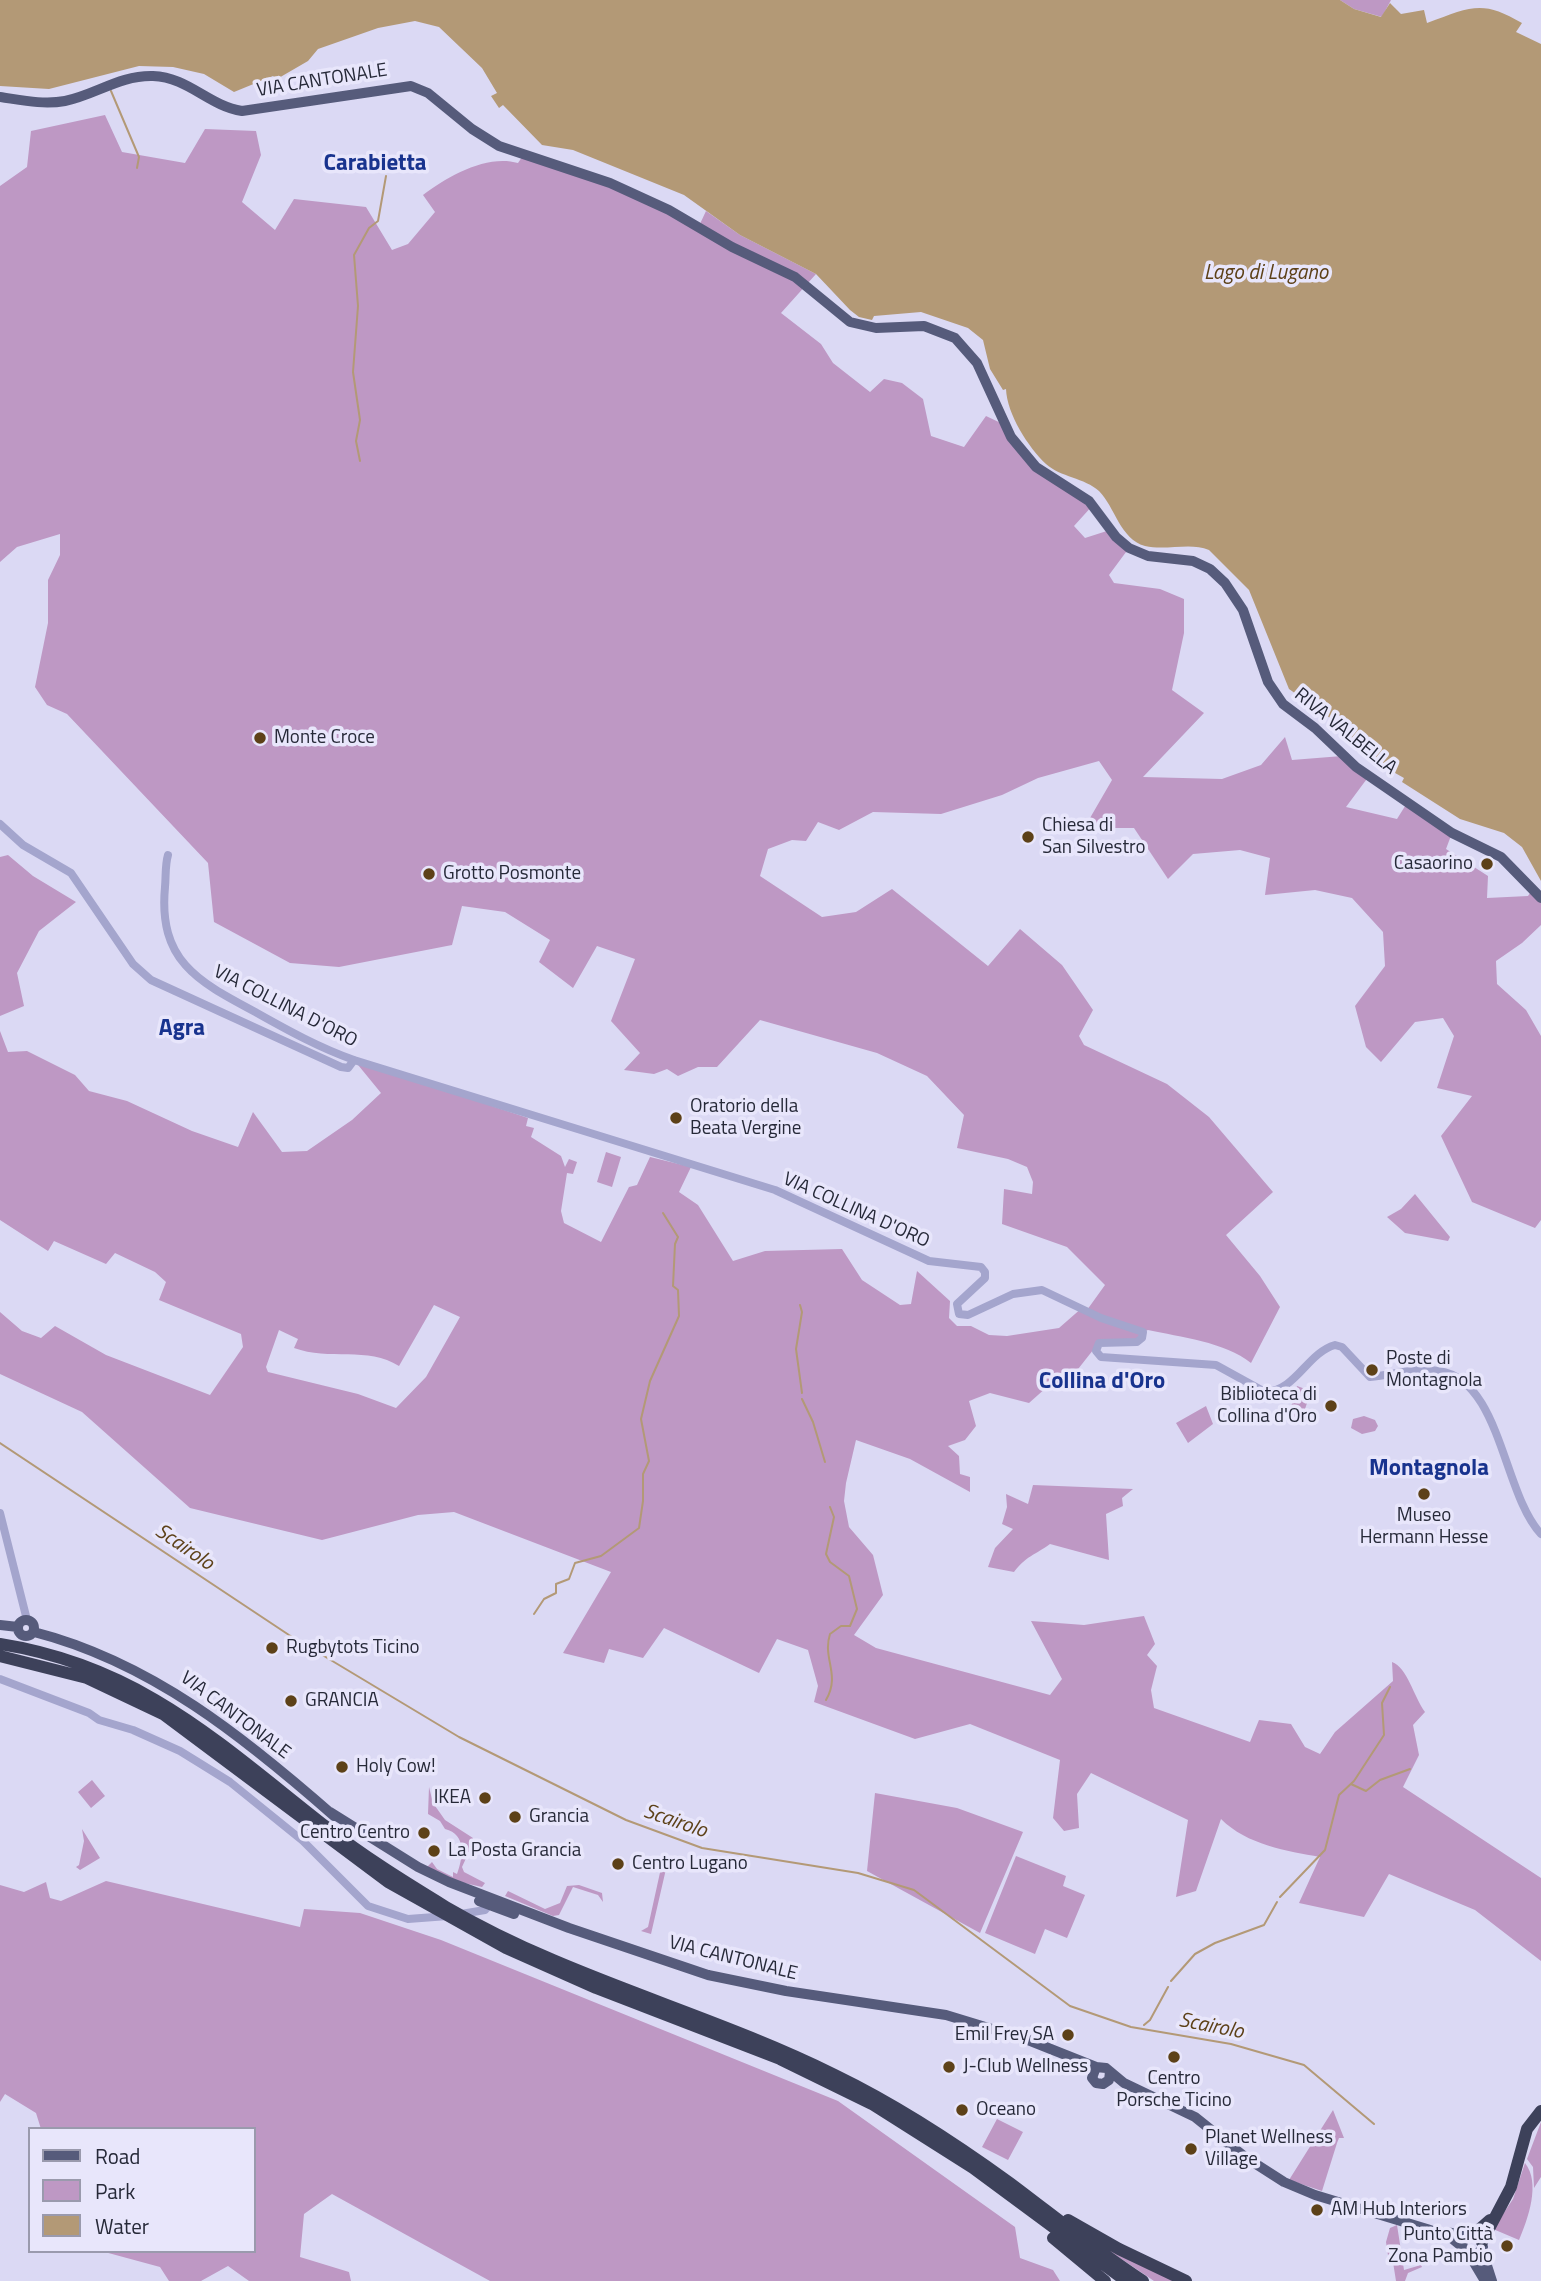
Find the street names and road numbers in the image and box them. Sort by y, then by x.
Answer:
street label: VIA CANTONALE [255,59,389,103]
street label: RIVA VALBELLA [1289,684,1401,780]
street label: VIA COLLINA D'ORO [209,961,361,1053]
street label: VIA COLLINA D'ORO [779,1168,933,1254]
street label: VIA CANTONALE [176,1667,294,1765]
street label: VIA CANTONALE [666,1932,800,1986]

